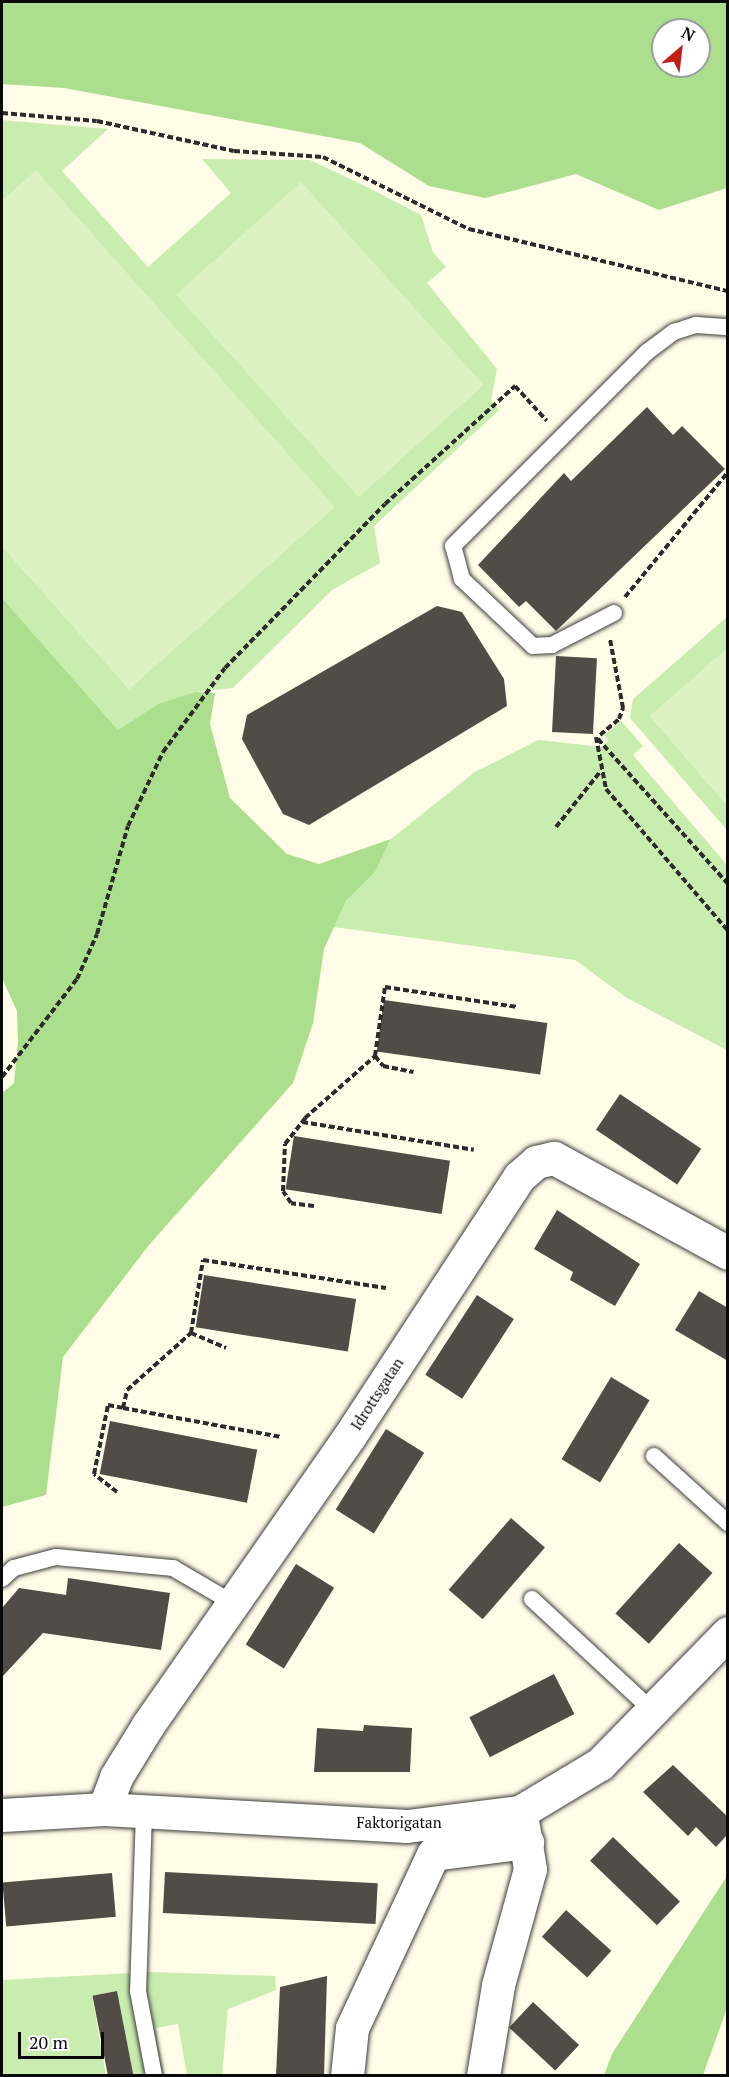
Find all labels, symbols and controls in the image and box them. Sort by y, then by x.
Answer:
north arrow [651,18,711,78]
text: N [678,21,699,46]
street label: Idrottsgatan [347,1354,407,1434]
street label: Faktorigatan [356,1814,442,1832]
scale bar [21,2020,106,2058]
text: 20 m [29,2030,68,2054]

